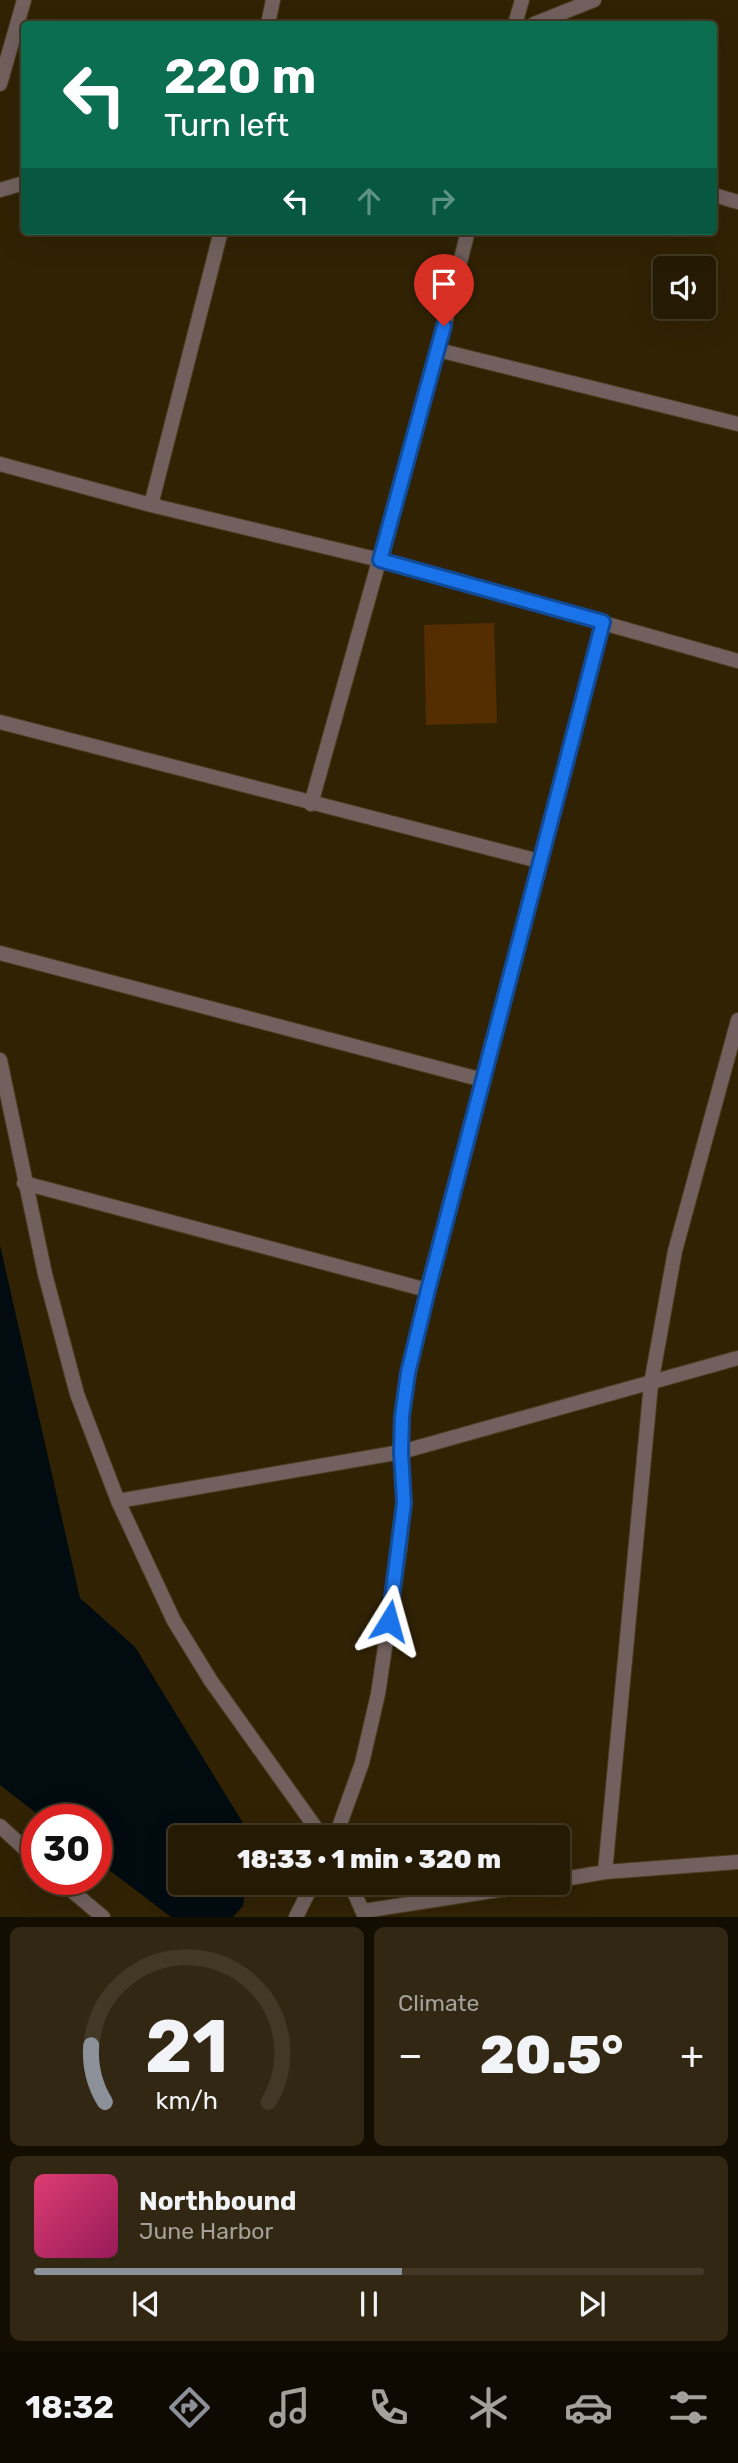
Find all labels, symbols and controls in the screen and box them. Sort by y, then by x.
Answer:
text: 220 m [164,47,316,105]
icon: left [49,49,140,140]
text: Turn left [164,106,289,144]
icon: left [277,182,315,220]
icon: ahead [350,182,388,220]
icon: right [423,182,461,220]
pin [414,254,474,326]
map controls [653,256,716,319]
button: sound [653,256,716,319]
icon: arrive [425,265,463,303]
position arrow [352,1584,426,1658]
speed limit sign: 30 [21,1804,112,1895]
text: 18:33 · 1 min · 320 m [237,1844,501,1875]
text: Climate [398,1989,479,2017]
text: 21 [145,2005,229,2091]
text: 20.5° [480,2024,623,2086]
text: − [398,2032,423,2078]
text: + [680,2032,704,2078]
text: km/h [156,2086,218,2115]
text: Northbound [139,2186,297,2217]
text: June Harbor [139,2217,273,2245]
icon: previous [127,2285,165,2323]
icon: pause [350,2285,388,2323]
icon: next [573,2285,611,2323]
icon: directions [165,2383,214,2432]
icon: music [265,2383,314,2432]
icon: phone [364,2383,413,2432]
icon: climate [464,2383,513,2432]
icon: car [564,2383,613,2432]
icon: filters [664,2383,713,2432]
text: 18:32 [25,2388,114,2426]

